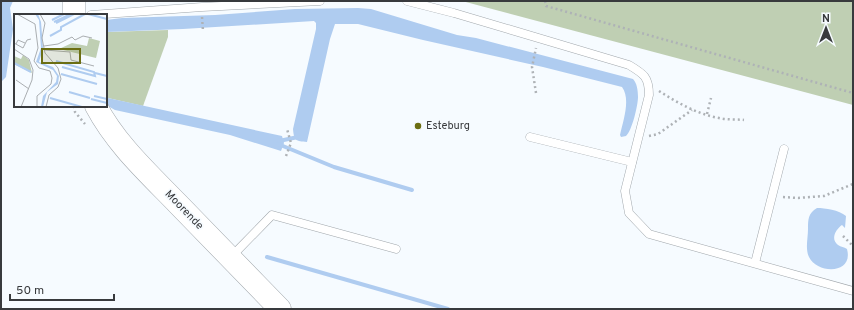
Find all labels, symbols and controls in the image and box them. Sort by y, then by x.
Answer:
north arrow [806,8,846,48]
text: N [822,12,830,26]
inset map [14,14,107,107]
place label: Esteburg [426,119,470,133]
marker: Esteburg [413,121,423,131]
street label: Moorende [162,187,206,233]
scale bar [10,276,114,302]
text: 50 m [16,283,44,299]

